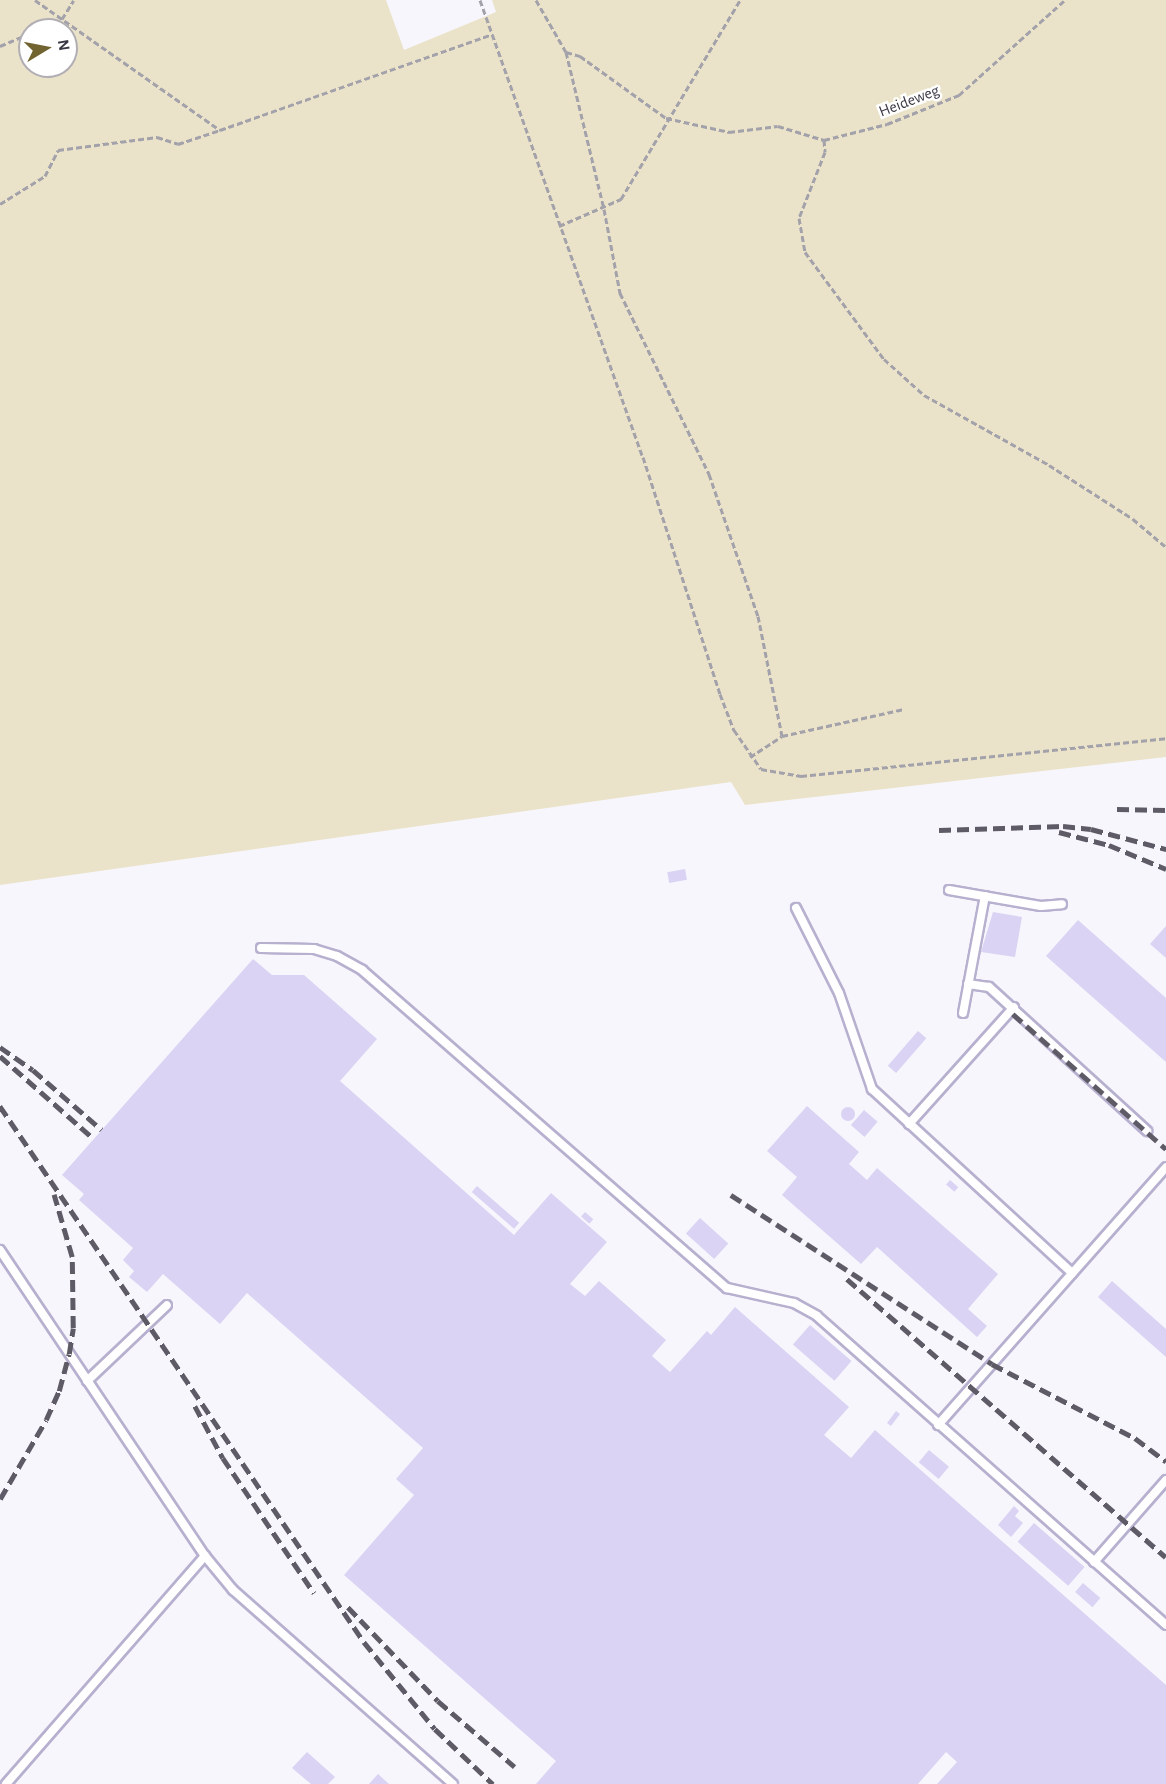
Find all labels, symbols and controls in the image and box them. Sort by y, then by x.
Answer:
north arrow [18,18,78,78]
text: N [55,38,73,52]
street label: Heideweg [876,81,942,121]

